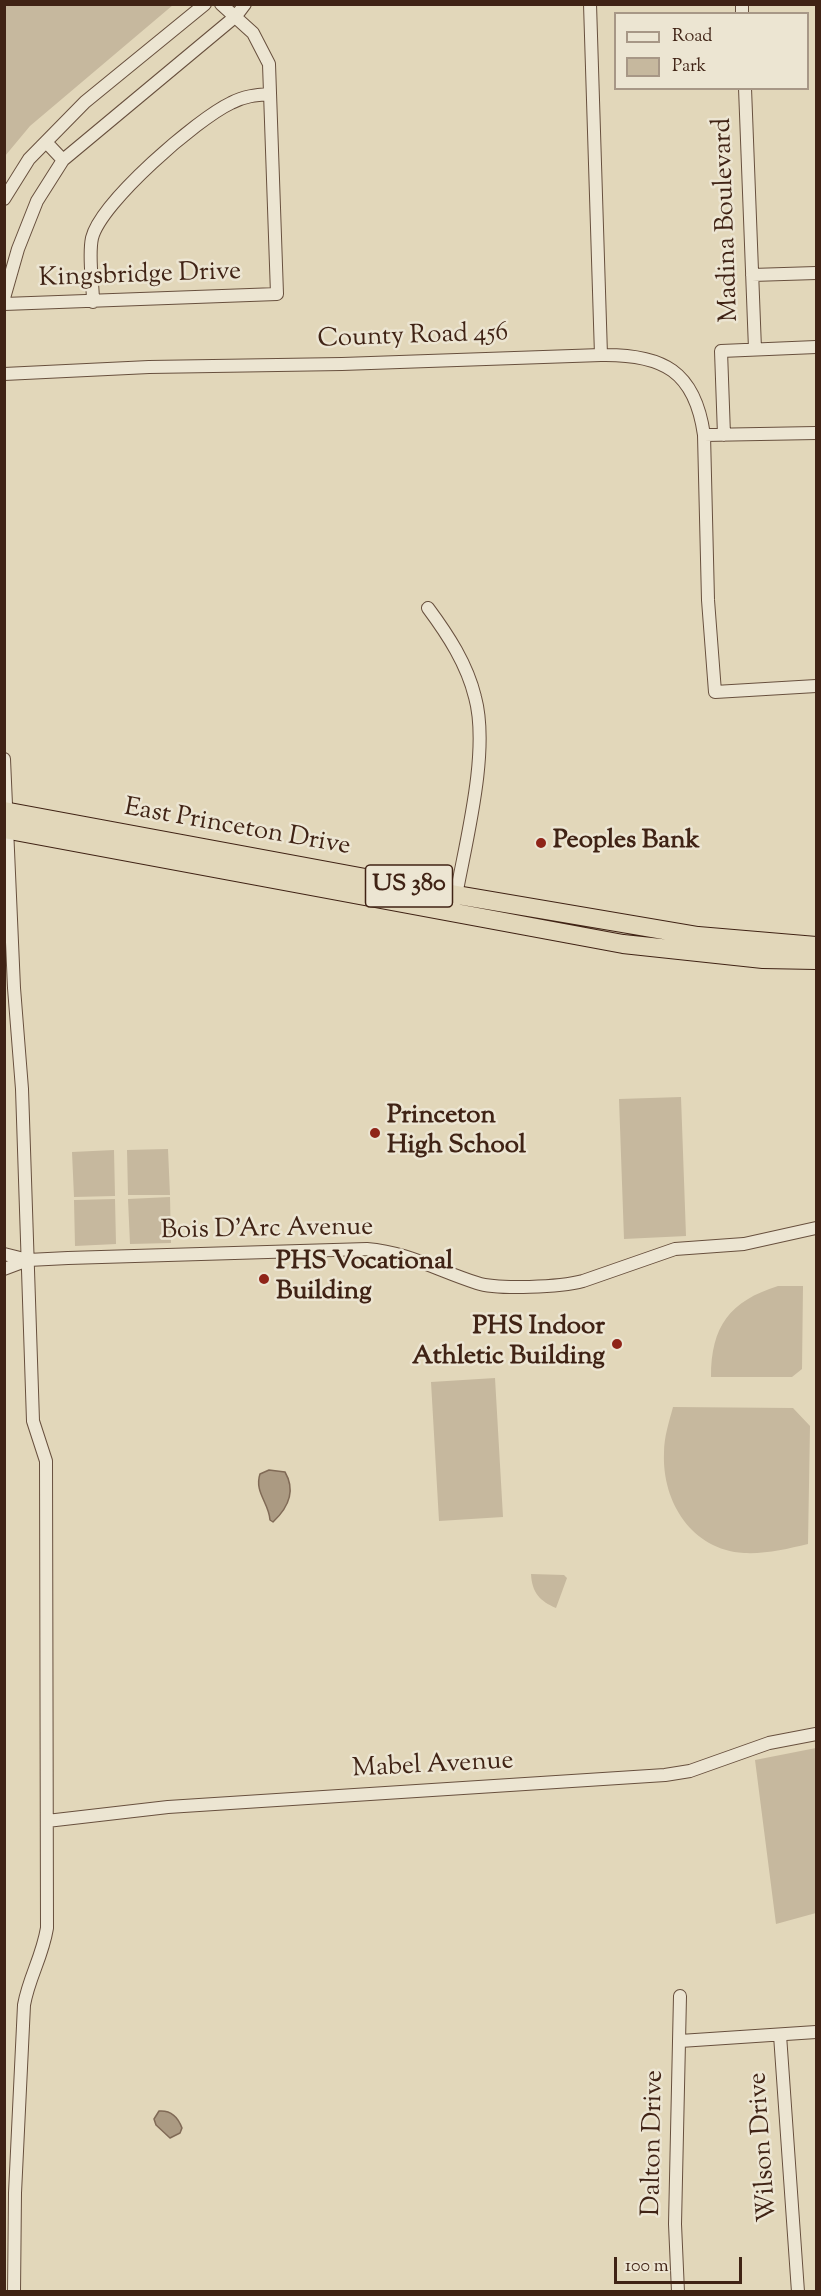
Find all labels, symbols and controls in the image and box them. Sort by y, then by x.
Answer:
legend [614,12,809,90]
text: Road [672,24,712,50]
text: Park [672,54,706,80]
street label: Madina Boulevard [709,117,747,323]
street label: Kingsbridge Drive [38,258,242,296]
street label: County Road 456 [317,319,509,357]
street label: East Princeton Drive [121,794,353,864]
place label: Peoples Bank [553,827,700,859]
marker: Peoples Bank [534,836,548,850]
road number: US 380 [366,865,452,907]
place label: Princeton High School [387,1102,526,1164]
marker: Princeton High School [368,1126,382,1140]
street label: Bois D'Arc Avenue [160,1214,374,1248]
place label: PHS Vocational Building [276,1248,453,1310]
marker: PHS Vocational Building [257,1272,271,1286]
place label: PHS Indoor Athletic Building [412,1313,605,1374]
marker: PHS Indoor Athletic Building [610,1337,624,1351]
street label: Mabel Avenue [352,1747,514,1787]
street label: Dalton Drive [638,2070,672,2216]
street label: Wilson Drive [744,2071,786,2223]
scale bar [617,2245,744,2283]
text: 100 m [625,2254,669,2280]

